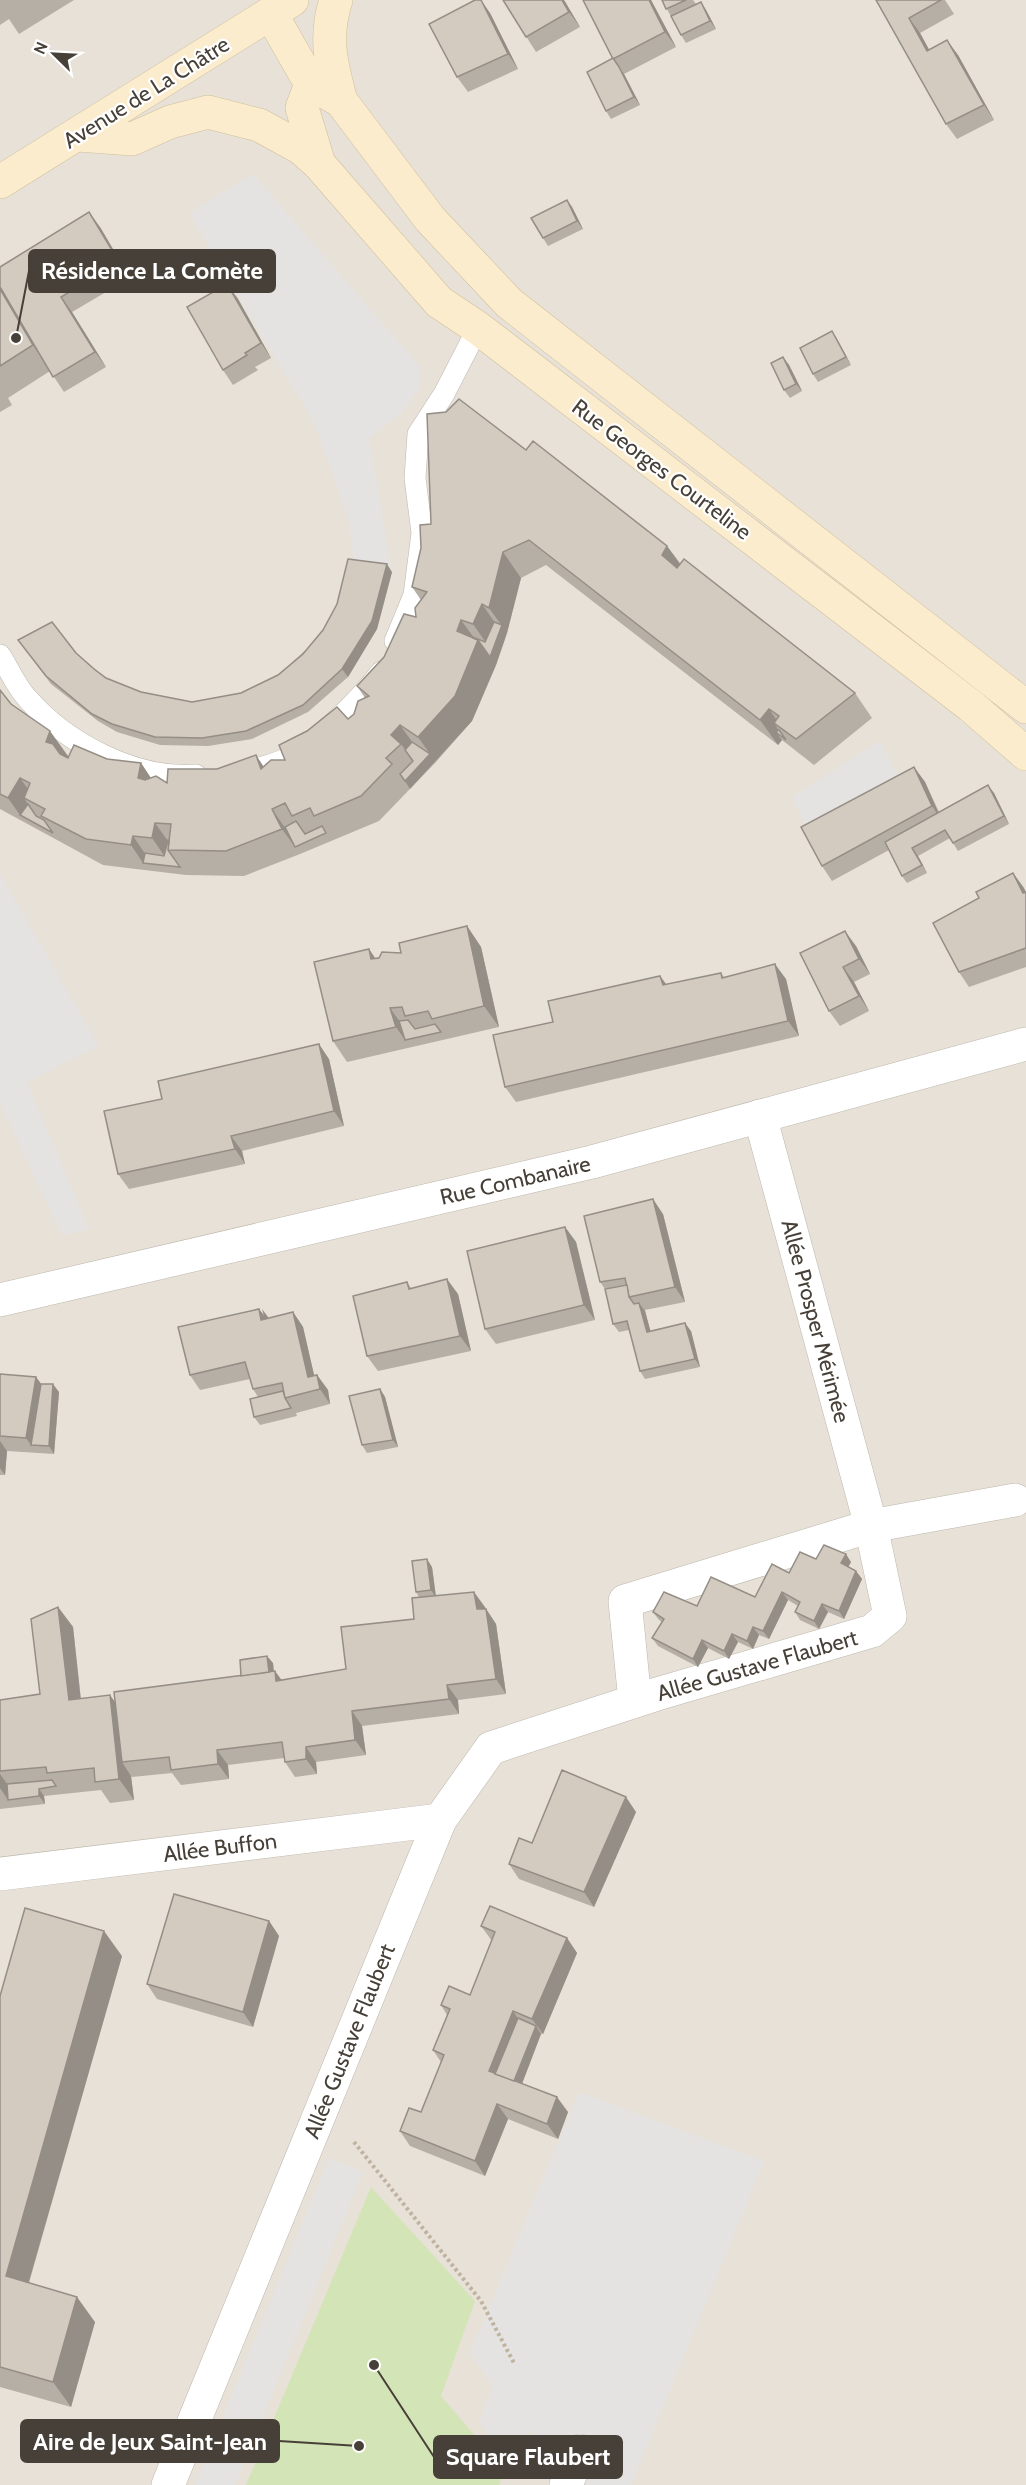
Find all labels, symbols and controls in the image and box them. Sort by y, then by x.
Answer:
north arrow [24,24,84,84]
street label: Avenue de La Châtre [58,30,234,154]
text: N [30,39,52,57]
callout: Résidence La Comète [29,250,275,292]
text: Résidence La Comète [41,256,263,285]
street label: Rue Georges Courteline [567,393,757,546]
street label: Rue Combanaire [437,1150,593,1211]
street label: Allée Prosper Mérimée [775,1217,856,1426]
street label: Allée Gustave Flaubert [654,1624,861,1707]
street label: Allée Buffon [162,1827,279,1868]
street label: Allée Gustave Flaubert [298,1939,401,2142]
callout: Aire de Jeux Saint-Jean [21,2420,279,2462]
text: Aire de Jeux Saint-Jean [33,2427,267,2456]
callout: Square Flaubert [434,2436,622,2478]
text: Square Flaubert [446,2442,610,2471]

